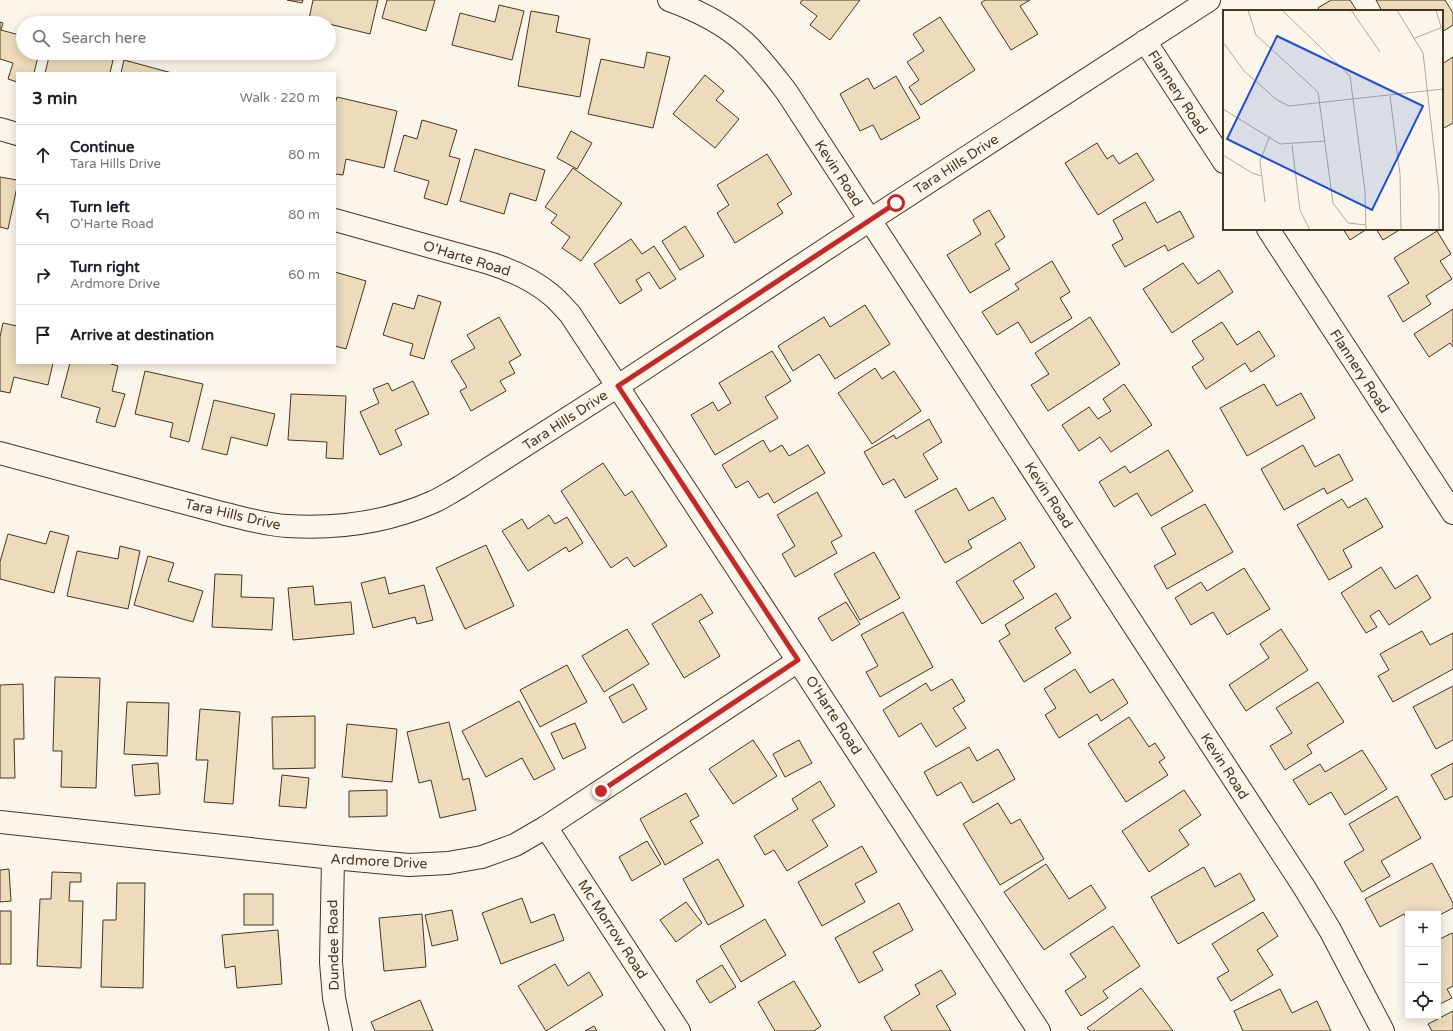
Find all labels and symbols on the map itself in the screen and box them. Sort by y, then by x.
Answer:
inset map [1223,10,1443,230]
street label: Flannery Road [1144,47,1211,137]
street label: Tara Hills Drive [911,131,1002,198]
street label: Kevin Road [811,137,866,210]
route start [887,194,905,212]
street label: O'Harte Road [421,237,513,280]
street label: Flannery Road [1326,326,1393,416]
street label: Tara Hills Drive [520,387,611,454]
street label: Kevin Road [1021,459,1076,532]
street label: Tara Hills Drive [183,495,283,534]
street label: O'Harte Road [802,673,865,758]
street label: Kevin Road [1197,730,1252,803]
route end [592,782,610,800]
street label: Ardmore Drive [330,850,428,873]
street label: Mc Morrow Road [574,876,651,982]
street label: Dundee Road [324,899,343,991]

